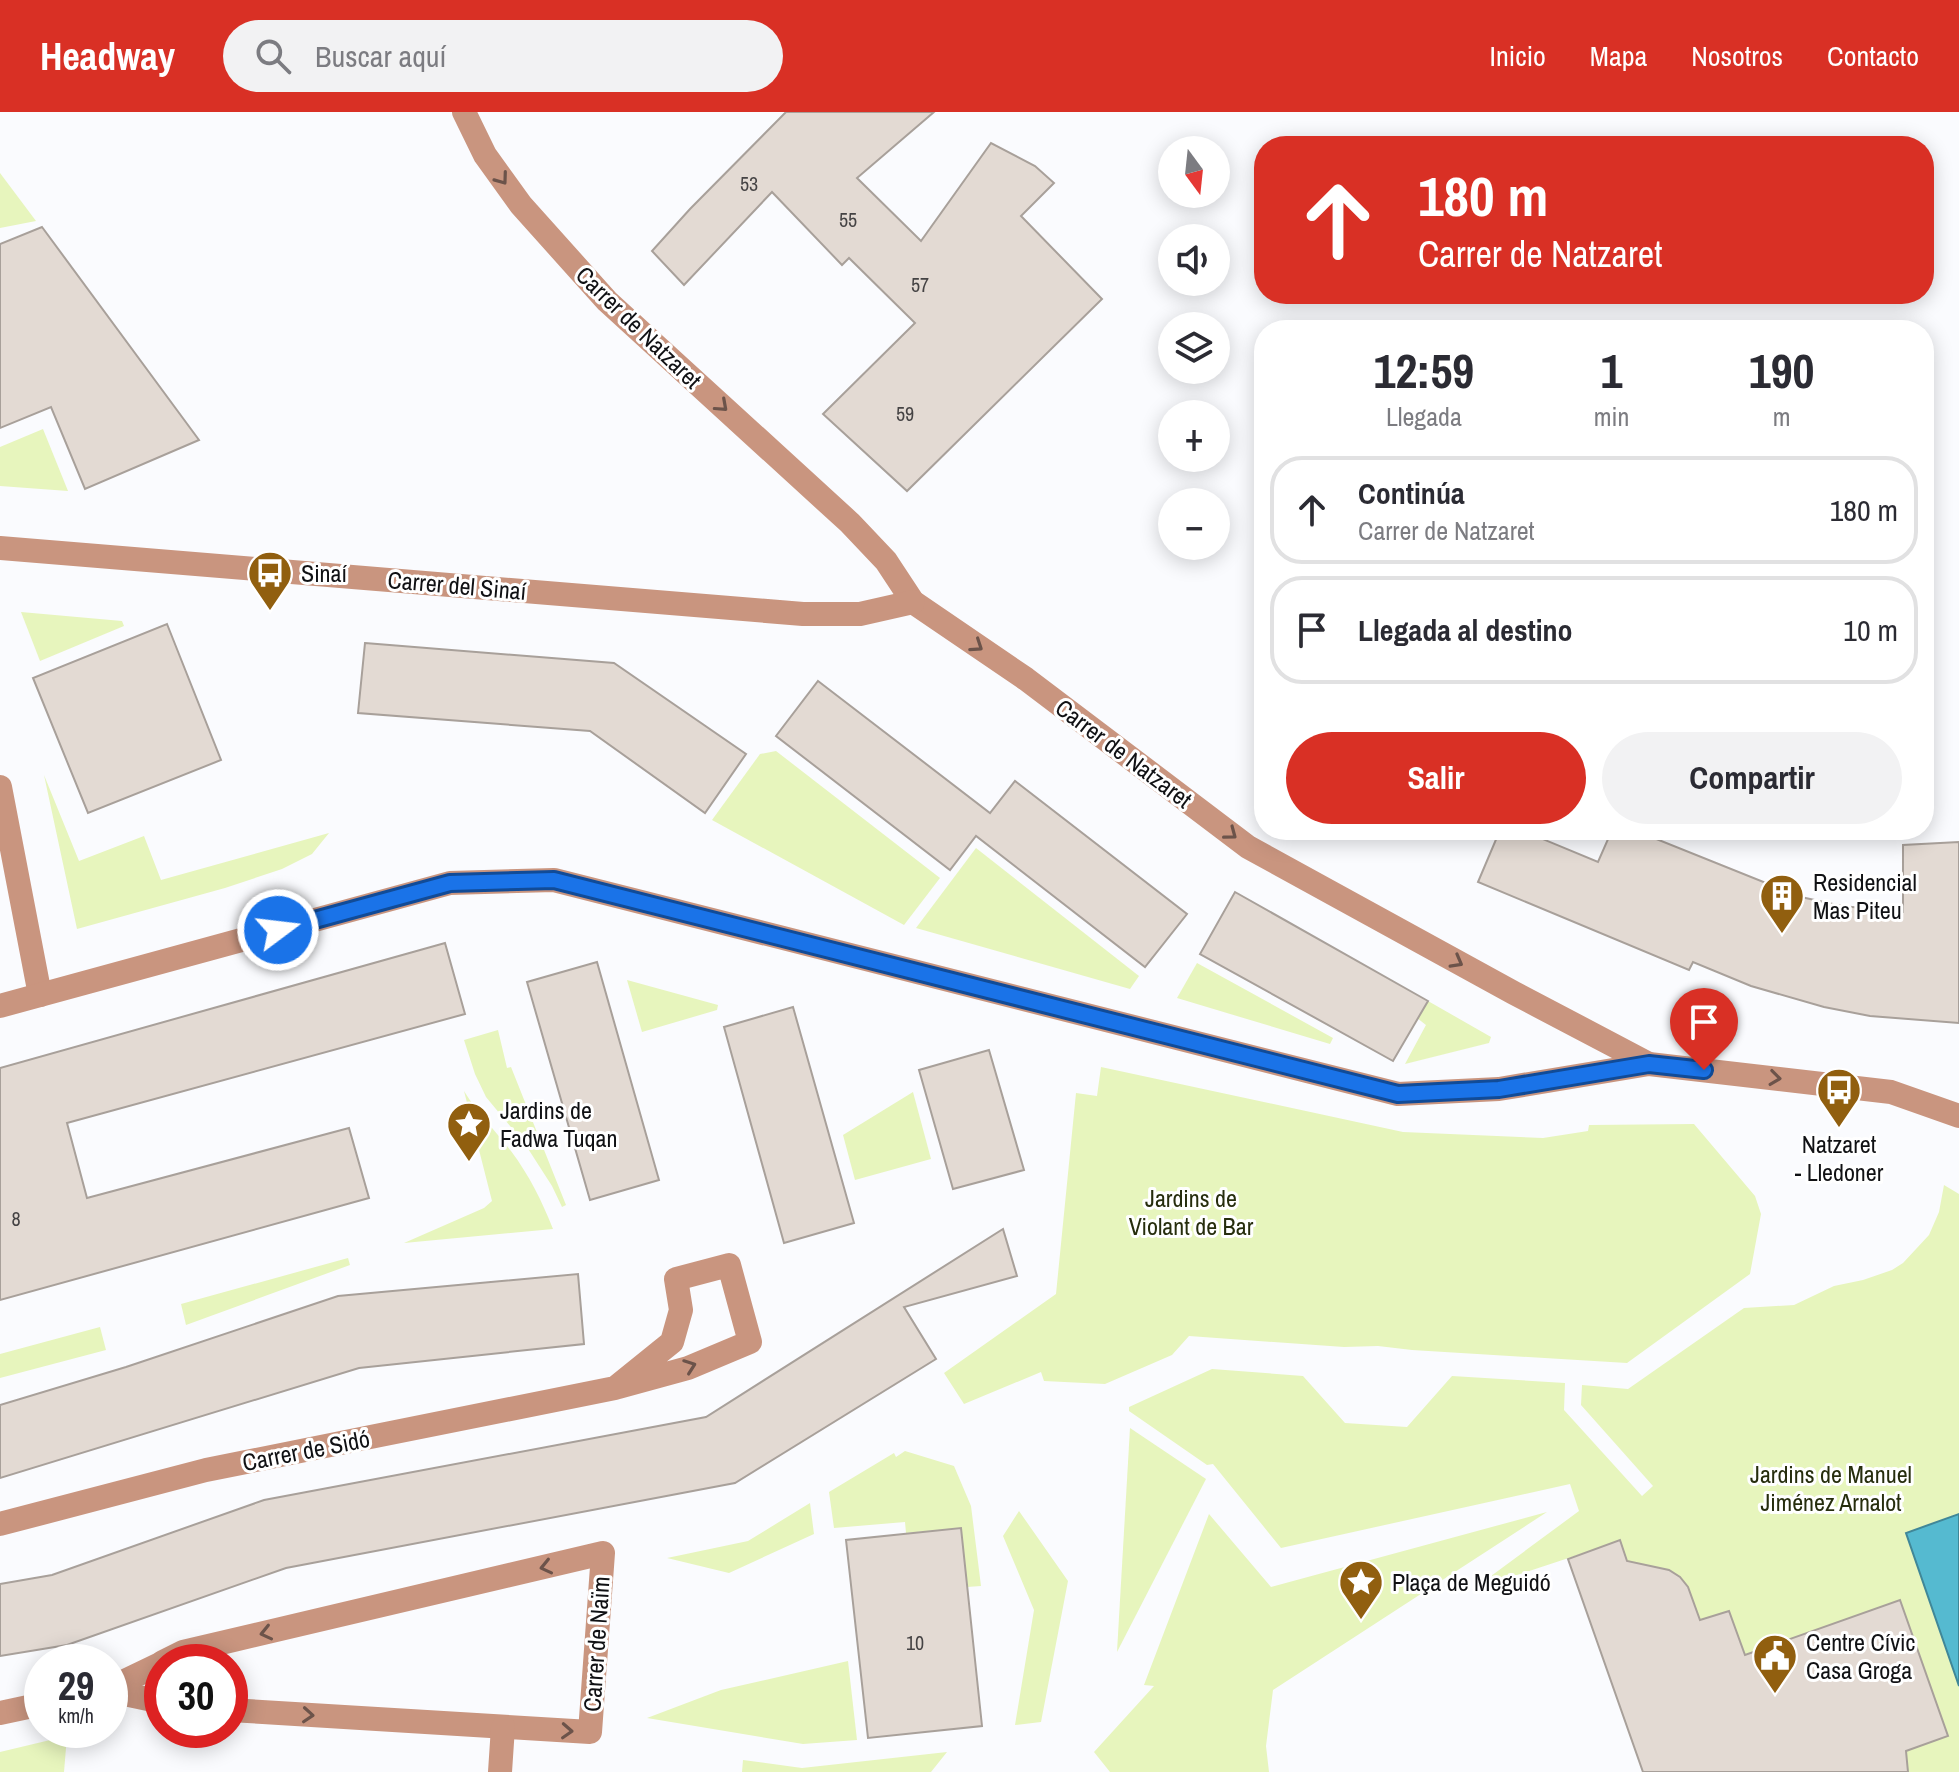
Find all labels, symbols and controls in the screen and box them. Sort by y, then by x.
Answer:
search box [223,20,783,92]
text: Headway [40,31,175,82]
icon: search [251,34,295,78]
text: Buscar aquí [315,36,446,76]
text: Inicio [1490,37,1546,75]
text: Mapa [1590,37,1647,75]
text: Nosotros [1691,37,1783,75]
text: Contacto [1827,37,1919,75]
north arrow [1158,136,1230,208]
map controls [1158,136,1230,560]
text: 180 m [1418,158,1548,233]
icon: ahead [1286,168,1390,272]
house number: 53 [740,170,758,197]
one-way arrow [493,171,507,185]
house number: 55 [839,206,857,233]
button: sound [1158,224,1230,296]
text: Carrer de Natzaret [1418,230,1662,278]
street label: Carrer de Natzaret [569,259,709,395]
house number: 57 [911,271,929,298]
button: layers [1158,312,1230,384]
text: 12:59 [1374,338,1474,403]
text: 1 [1601,338,1622,403]
text: 190 [1749,338,1814,403]
one-way arrow [712,396,727,410]
text: Llegada [1386,399,1462,434]
text: min [1594,399,1629,434]
text: m [1773,399,1791,434]
house number: 59 [896,400,914,427]
button: + [1158,400,1230,472]
text: Continúa [1358,473,1465,513]
button: − [1158,488,1230,560]
icon: ahead [1290,488,1334,532]
text: 180 m [1830,490,1898,530]
text: Carrer de Natzaret [1358,513,1535,548]
bus stop icon: Sinaí [246,549,294,612]
place label: Sinaí [301,557,347,589]
street label: Carrer del Sinaí [386,563,528,607]
icon: arrive [1290,608,1334,652]
text: Llegada al destino [1358,610,1573,650]
text: 10 m [1843,610,1898,650]
one-way arrow [969,636,983,651]
street label: Carrer de Natzaret [1049,691,1199,815]
button: Salir [1286,732,1586,824]
button: Compartir [1602,732,1902,824]
one-way arrow [1222,825,1237,839]
place label: Residencial Mas Piteu [1813,866,1917,926]
building icon: Residencial Mas Piteu [1758,872,1806,935]
position arrow [236,888,320,972]
one-way arrow [1449,952,1464,967]
pin [1670,988,1738,1070]
icon: arrive [1682,1000,1726,1044]
bus stop icon: Natzaret - Lledoner [1815,1066,1863,1129]
one-way arrow [1769,1070,1782,1087]
place label: Jardins de Fadwa Tuqan [500,1094,617,1154]
place icon: Jardins de Fadwa Tuqan [445,1100,493,1163]
place label: Natzaret - Lledoner [1795,1128,1884,1188]
park label: Jardins de Violant de Bar [1129,1182,1254,1242]
house number: 8 [11,1205,21,1232]
one-way arrow [682,1359,696,1376]
street label: Carrer de Sidó [240,1422,372,1478]
park label: Jardins de Manuel Jiménez Arnalot [1750,1458,1912,1518]
one-way arrow [540,1558,554,1575]
place icon: Plaça de Meguidó [1337,1558,1385,1621]
place label: Plaça de Meguidó [1392,1566,1551,1598]
street label: Carrer de Naïm [575,1575,617,1713]
one-way arrow [260,1624,273,1641]
place label: Centre Cívic Casa Groga [1806,1626,1916,1686]
house number: 10 [906,1629,924,1656]
public building icon: Centre Cívic Casa Groga [1751,1632,1799,1695]
speed limit sign: 30 [144,1644,248,1748]
text: 29 [58,1659,94,1712]
text: km/h [58,1702,94,1729]
one-way arrow [302,1706,315,1723]
one-way arrow [561,1722,574,1739]

